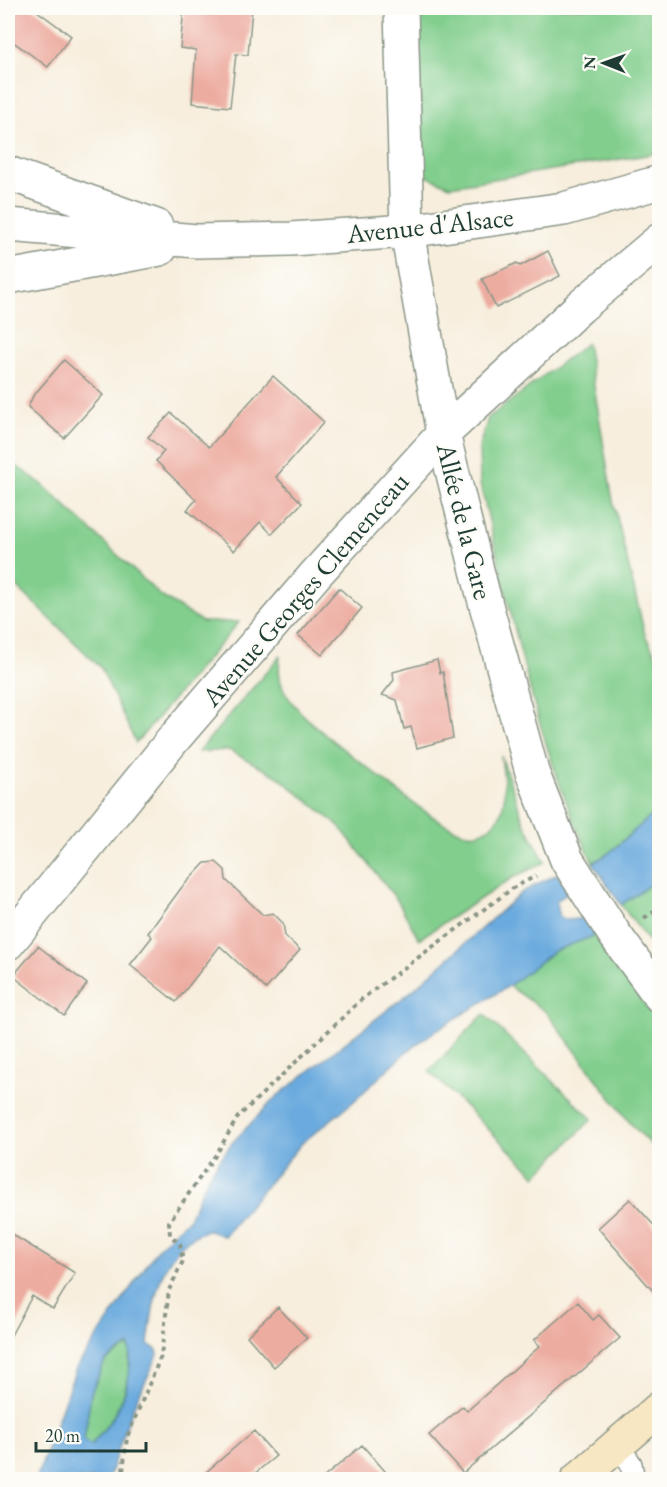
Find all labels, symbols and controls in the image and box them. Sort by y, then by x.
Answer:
north arrow [574,33,634,93]
text: N [579,56,600,69]
street label: Avenue d'Alsace [344,199,515,251]
street label: Allée de la Gare [428,438,501,603]
street label: Avenue Georges Clemenceau [193,464,416,714]
scale bar [36,1415,146,1453]
text: 20 m [45,1424,80,1447]

